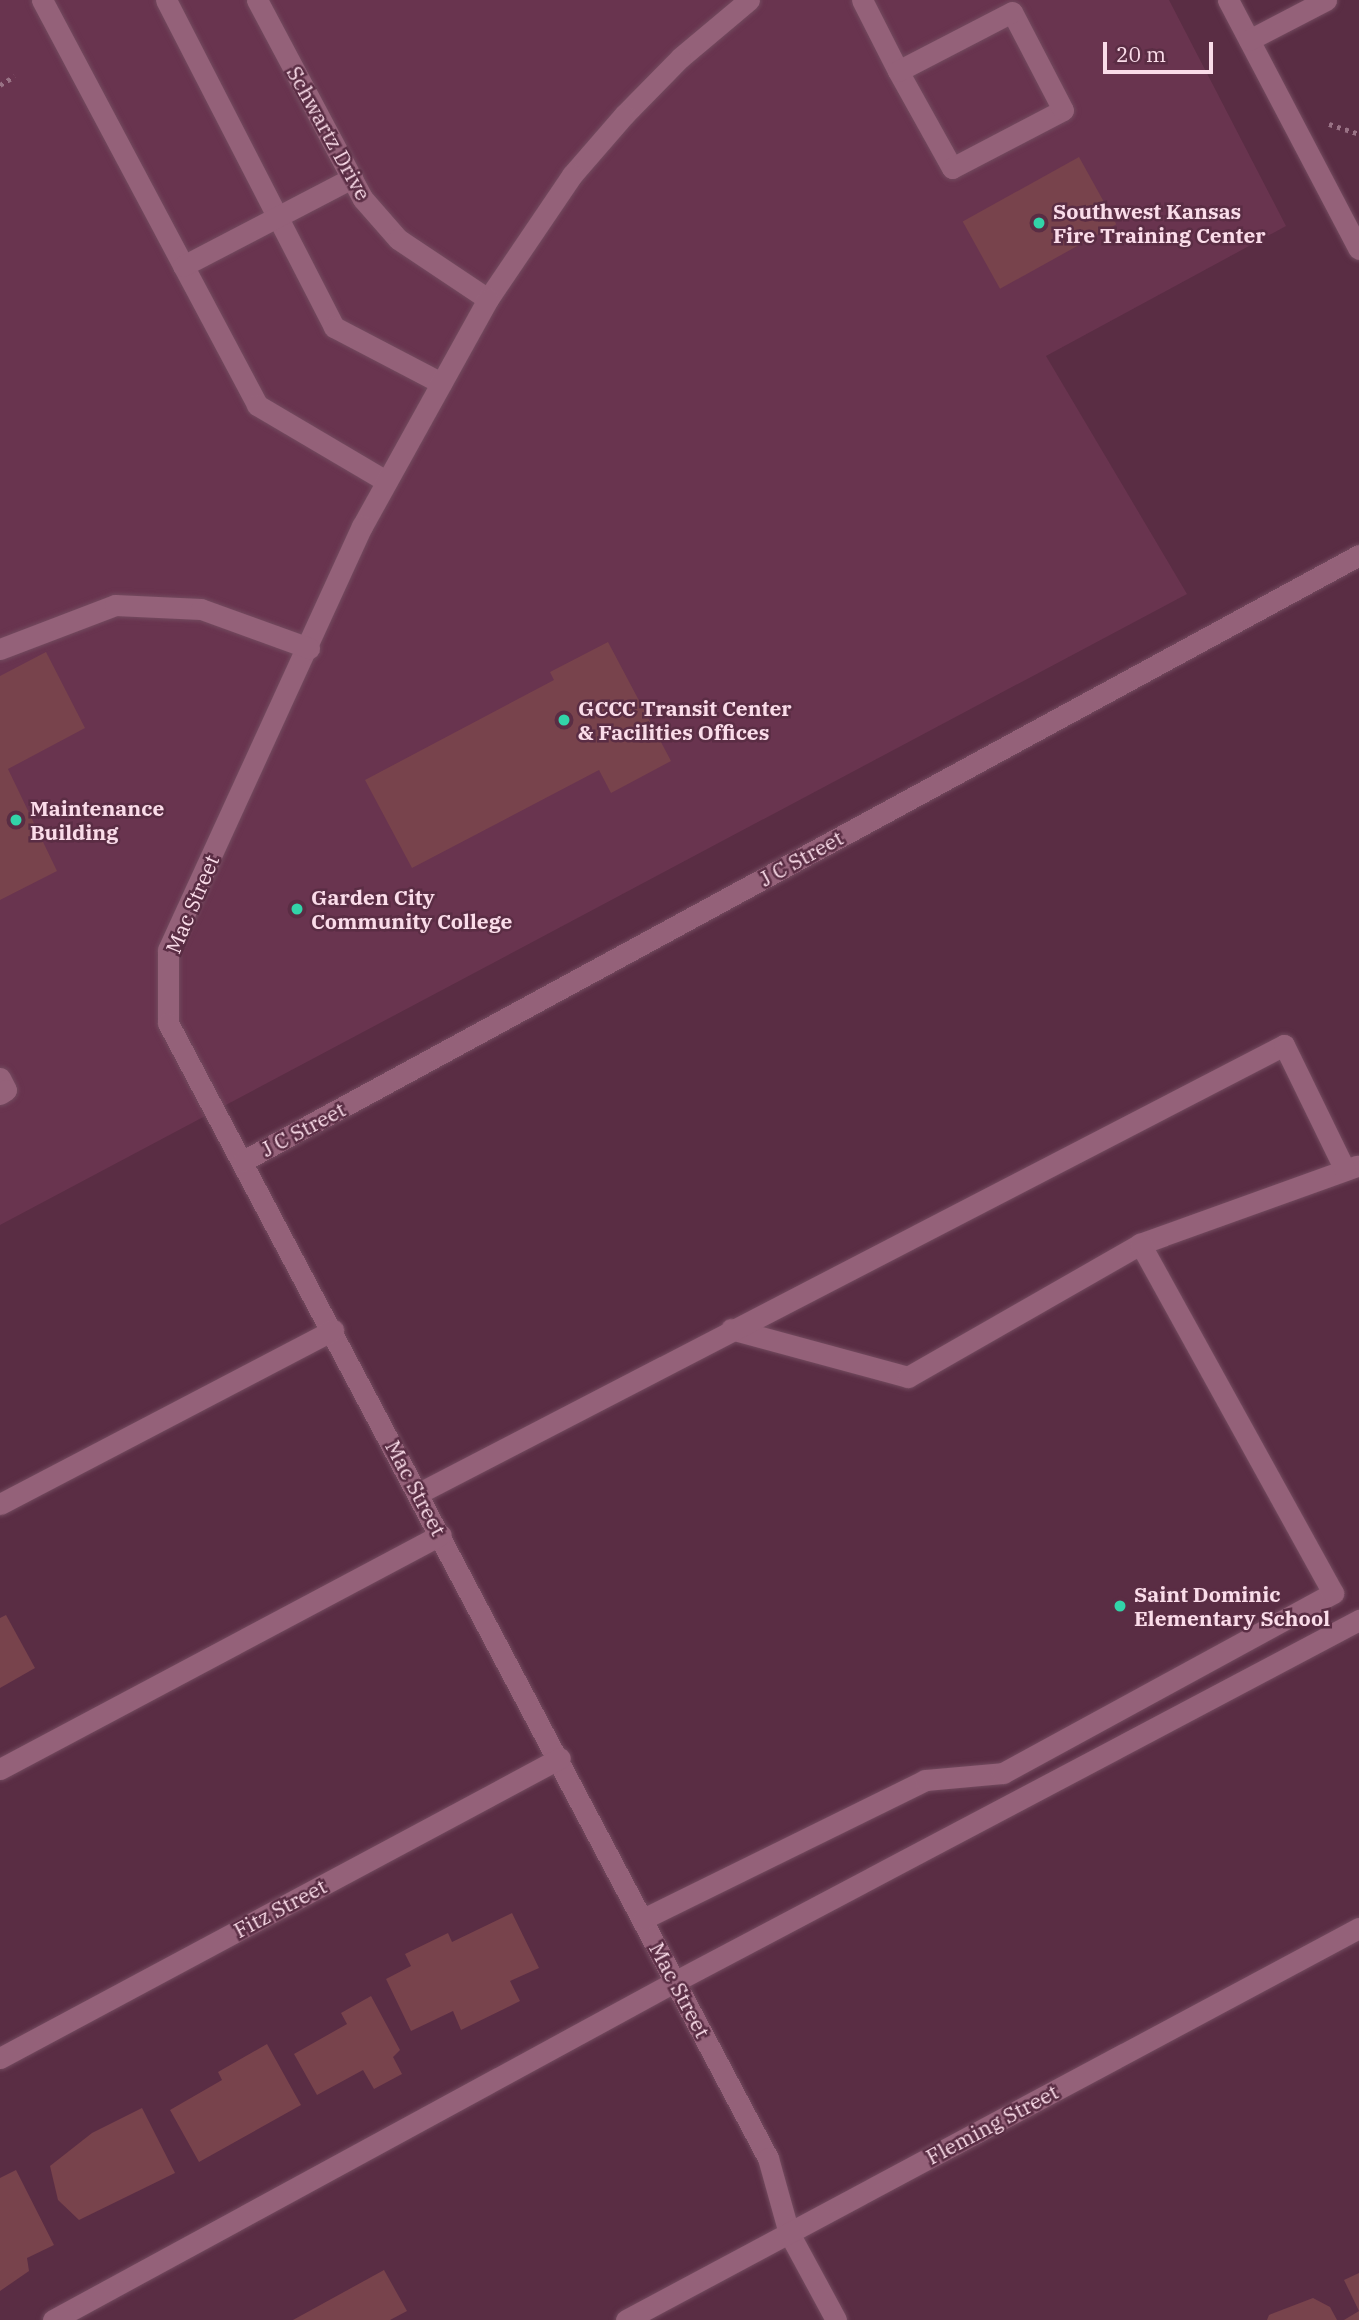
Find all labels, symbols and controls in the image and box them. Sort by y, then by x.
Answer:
scale bar [1107,28,1217,72]
text: 20 m [1116,40,1166,68]
street label: Schwartz Drive [282,62,376,204]
place label: Southwest Kansas Fire Training Center [1053,198,1266,248]
marker: Southwest Kansas Fire Training Center [1031,215,1047,231]
place label: GCCC Transit Center & Facilities Offices [578,695,792,745]
marker: GCCC Transit Center & Facilities Offices [556,712,572,728]
place label: Maintenance Building [30,795,164,845]
marker: Maintenance Building [8,812,24,828]
street label: J C Street [755,825,847,891]
street label: Mac Street [160,851,224,957]
place label: Garden City Community College [311,884,512,934]
marker: Garden City Community College [289,901,305,917]
street label: J C Street [256,1096,350,1162]
street label: Mac Street [380,1436,452,1540]
place label: Saint Dominic Elementary School [1134,1581,1330,1631]
marker: Saint Dominic Elementary School [1112,1598,1128,1614]
street label: Fitz Street [229,1873,331,1943]
street label: Mac Street [644,1938,716,2042]
street label: Fleming Street [922,2079,1062,2169]

